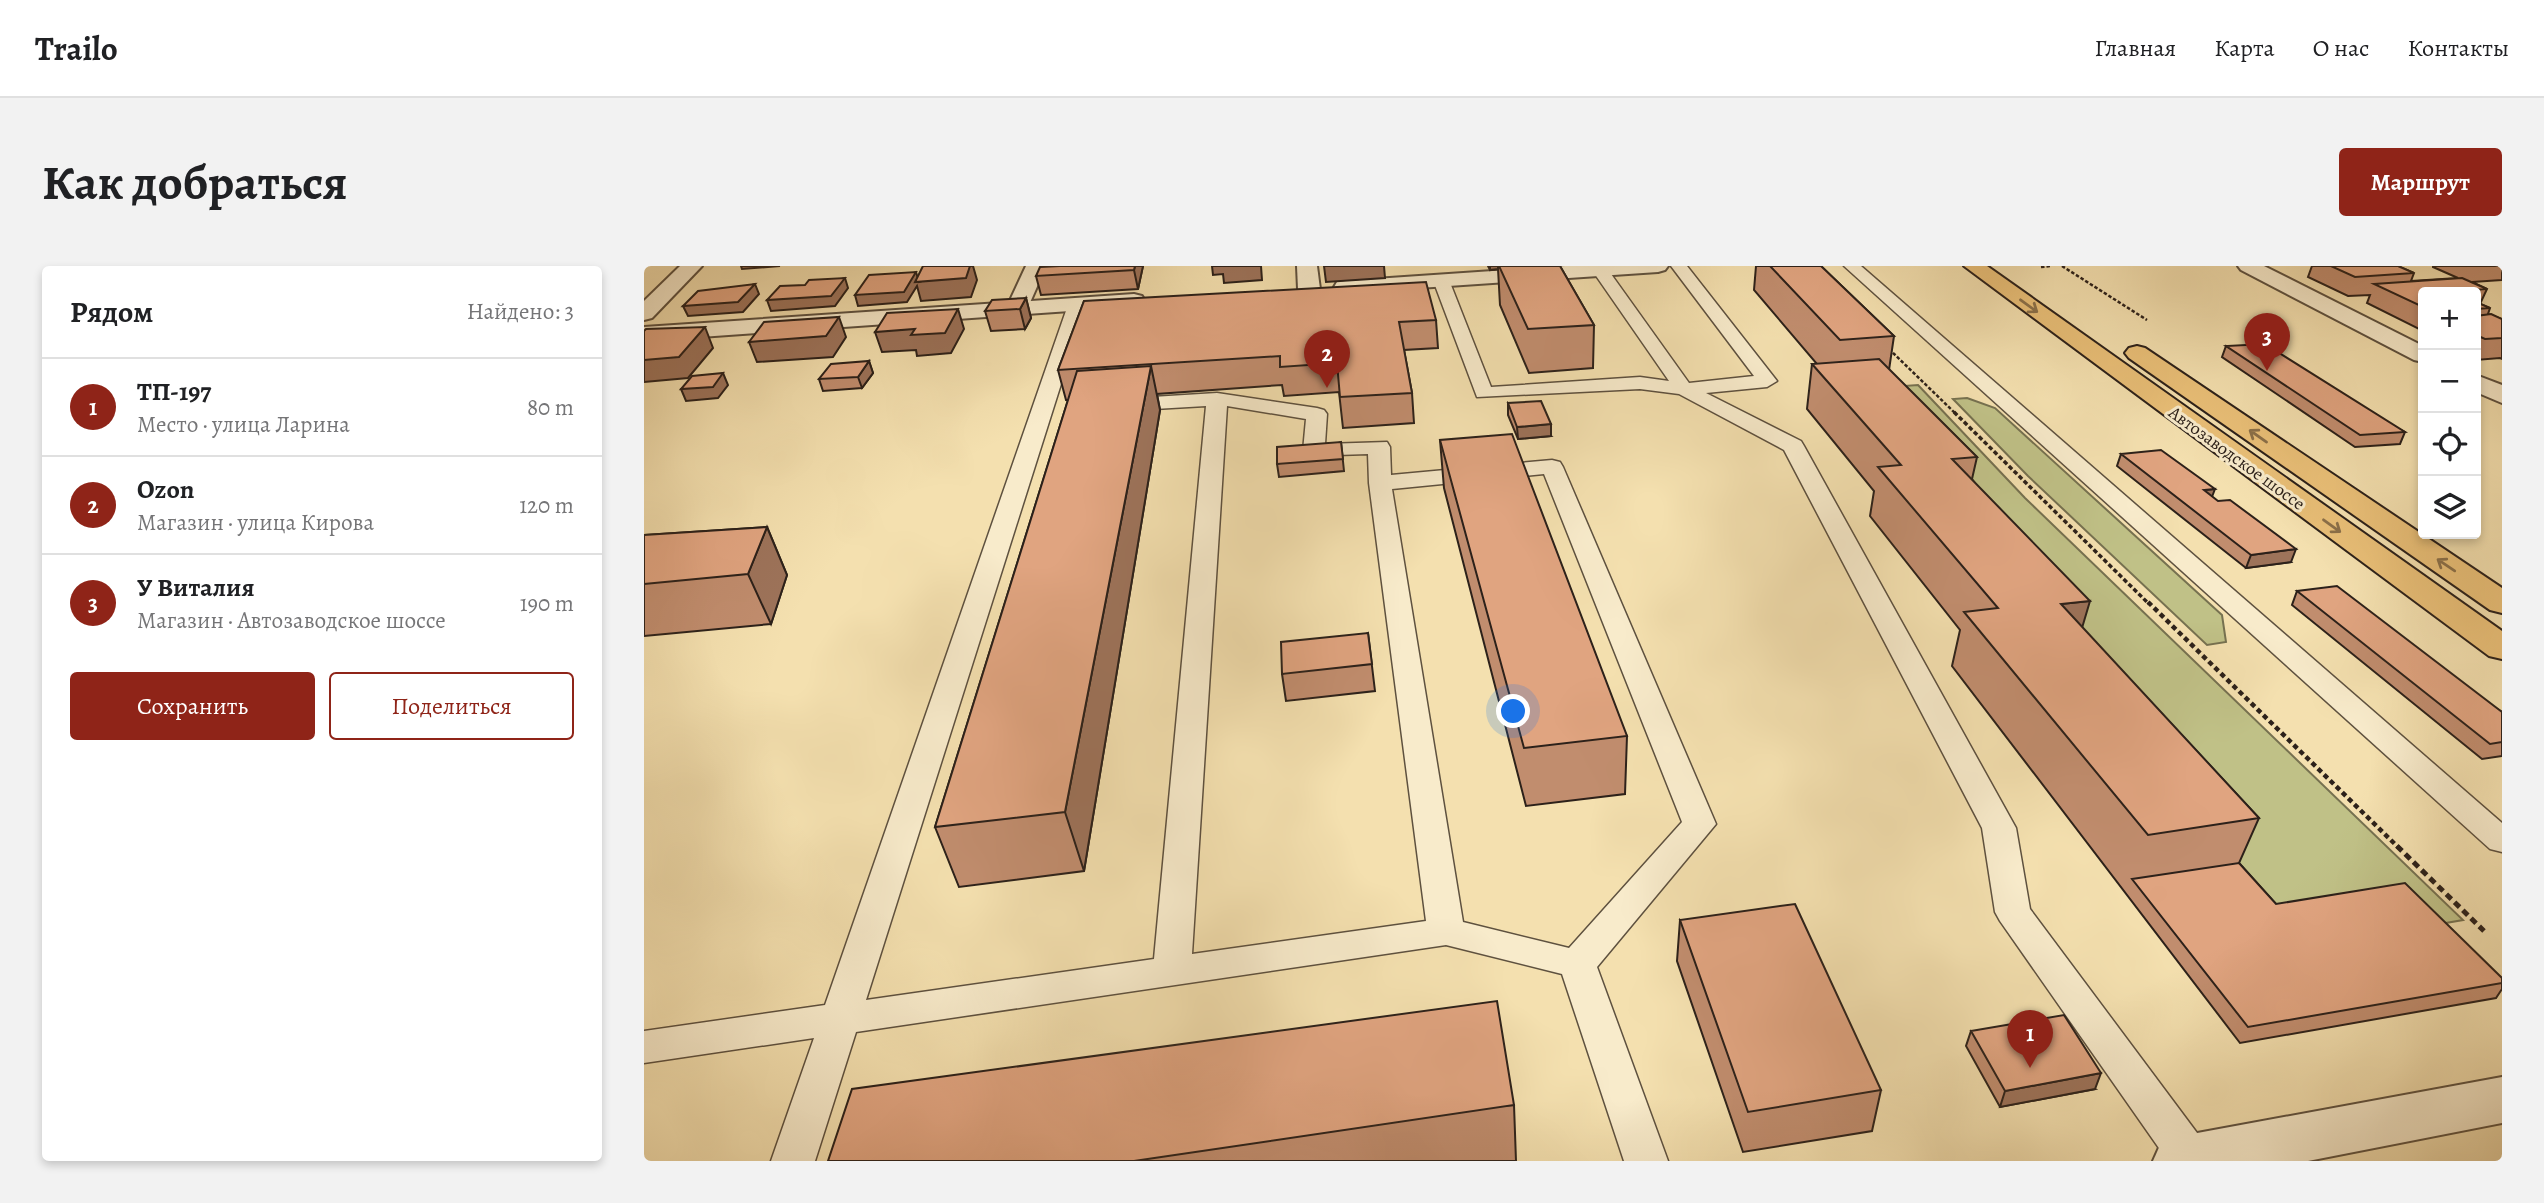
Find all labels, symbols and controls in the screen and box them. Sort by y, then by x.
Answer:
text: Trailo [35,26,118,71]
text: Главная [2095,32,2176,64]
text: Карта [2214,32,2275,64]
text: О нас [2313,32,2369,64]
text: Контакты [2407,32,2509,64]
button: Маршрут [2339,148,2502,216]
text: Как добраться [42,149,348,216]
map controls [2418,287,2481,539]
button: + [2418,287,2481,350]
text: Рядом [70,292,153,332]
text: Найдено: 3 [467,296,574,327]
one-way arrow [2019,299,2038,313]
pin: 3 [2244,313,2290,371]
pin: 2 [1304,330,1350,388]
button: − [2418,350,2481,413]
text: ТП-197 [137,374,211,409]
text: 1 [89,392,97,423]
text: 80 m [527,392,574,423]
street label: Автозаводское шоссе [2163,400,2310,516]
text: Место · улица Ларина [137,409,350,440]
button: locate [2418,413,2481,476]
one-way arrow [2249,429,2268,443]
text: Ozon [137,472,195,507]
button: layers [2418,476,2481,539]
text: 2 [87,490,99,521]
text: 120 m [519,490,574,521]
text: Магазин · улица Кирова [137,507,374,538]
one-way arrow [2322,519,2341,533]
one-way arrow [2436,558,2456,572]
text: У Виталия [137,570,255,605]
text: 3 [88,588,98,619]
text: 190 m [520,588,574,619]
text: Магазин · Автозаводское шоссе [137,605,446,636]
button: Сохранить [70,672,315,740]
button: Поделиться [329,672,574,740]
your location [1496,694,1530,728]
pin: 1 [2007,1010,2053,1068]

